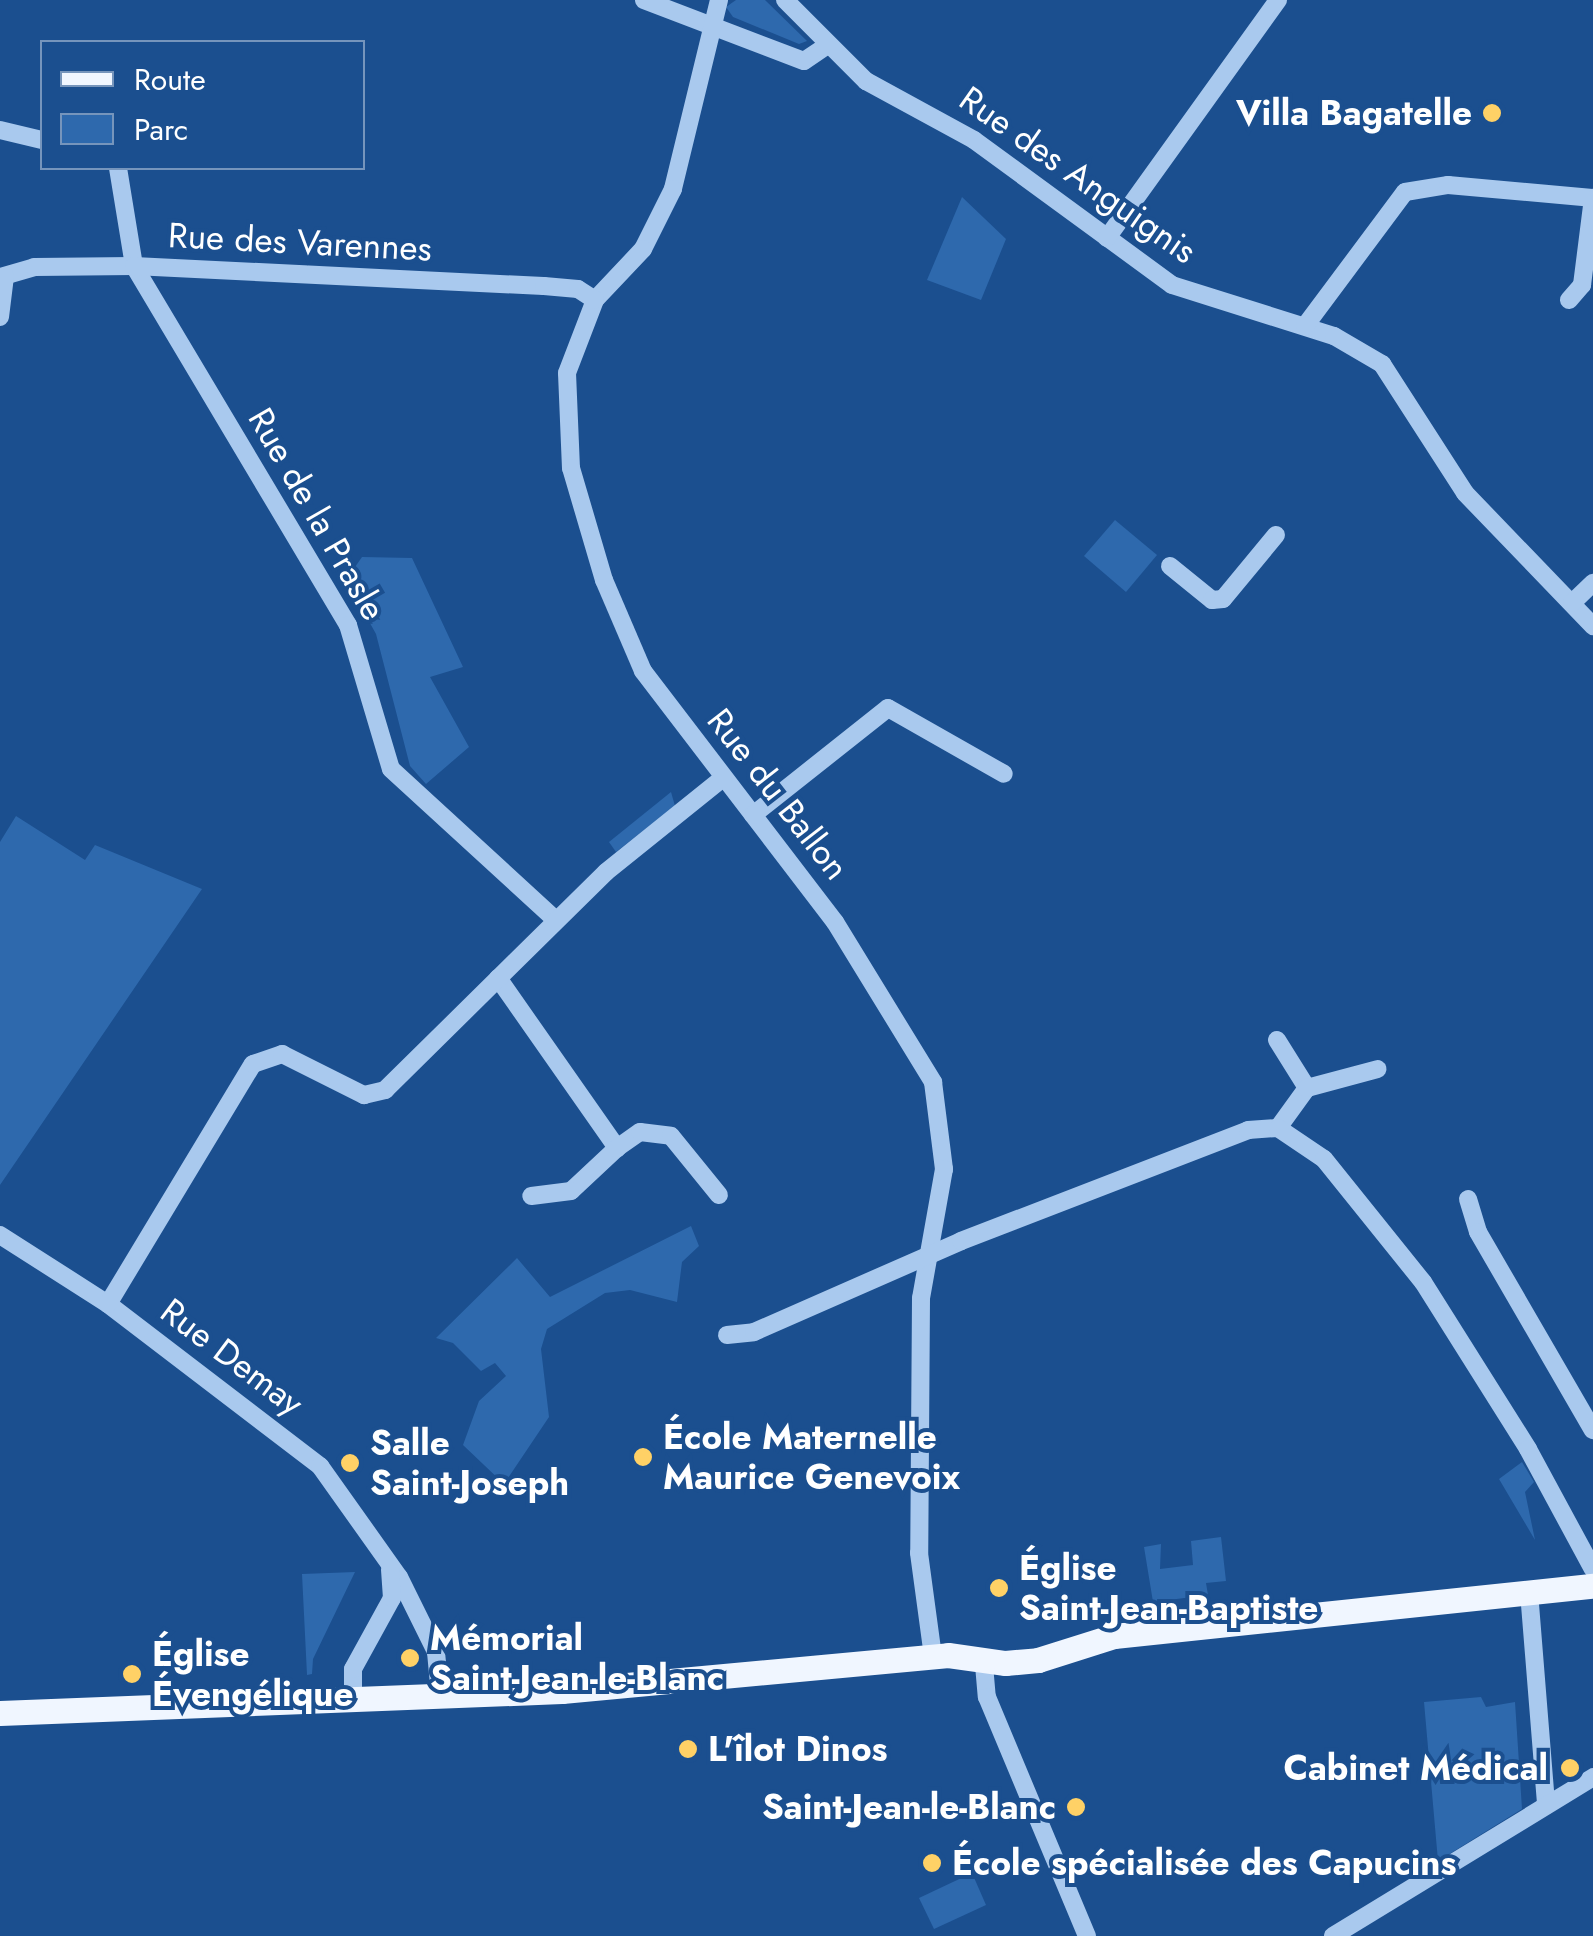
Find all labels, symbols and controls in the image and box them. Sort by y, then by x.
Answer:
legend [40,40,365,170]
text: Route [134,58,206,101]
street label: Rue des Anguignis [951,78,1205,272]
place label: Villa Bagatelle [1236,92,1472,134]
marker: Villa Bagatelle [1481,102,1503,124]
text: Parc [134,108,188,151]
street label: Rue des Varennes [167,214,433,270]
street label: Rue de la Prasle [239,401,395,627]
street label: Rue du Ballon [698,700,858,888]
street label: Rue Demay [152,1290,312,1424]
place label: École Maternelle Maurice Genevoix [663,1416,960,1498]
place label: Salle Saint-Joseph [370,1422,569,1504]
marker: École Maternelle Maurice Genevoix [632,1446,654,1468]
marker: Salle Saint-Joseph [339,1452,361,1474]
place label: Église Saint-Jean-Baptiste [1019,1547,1318,1629]
marker: Église Saint-Jean-Baptiste [988,1577,1010,1599]
place label: Mémorial Saint-Jean-le-Blanc [430,1617,724,1699]
place label: Église Évengélique [152,1633,353,1715]
marker: Mémorial Saint-Jean-le-Blanc [399,1647,421,1669]
marker: Église Évengélique [121,1663,143,1685]
place label: L'îlot Dinos [708,1728,888,1770]
marker: L'îlot Dinos [677,1738,699,1760]
place label: Cabinet Médical [1283,1747,1548,1789]
marker: Cabinet Médical [1557,1755,1583,1781]
place label: Saint-Jean-le-Blanc [762,1786,1056,1828]
marker: Saint-Jean-le-Blanc [1065,1796,1087,1818]
place label: École spécialisée des Capucins [952,1842,1456,1884]
marker: École spécialisée des Capucins [921,1852,943,1874]

